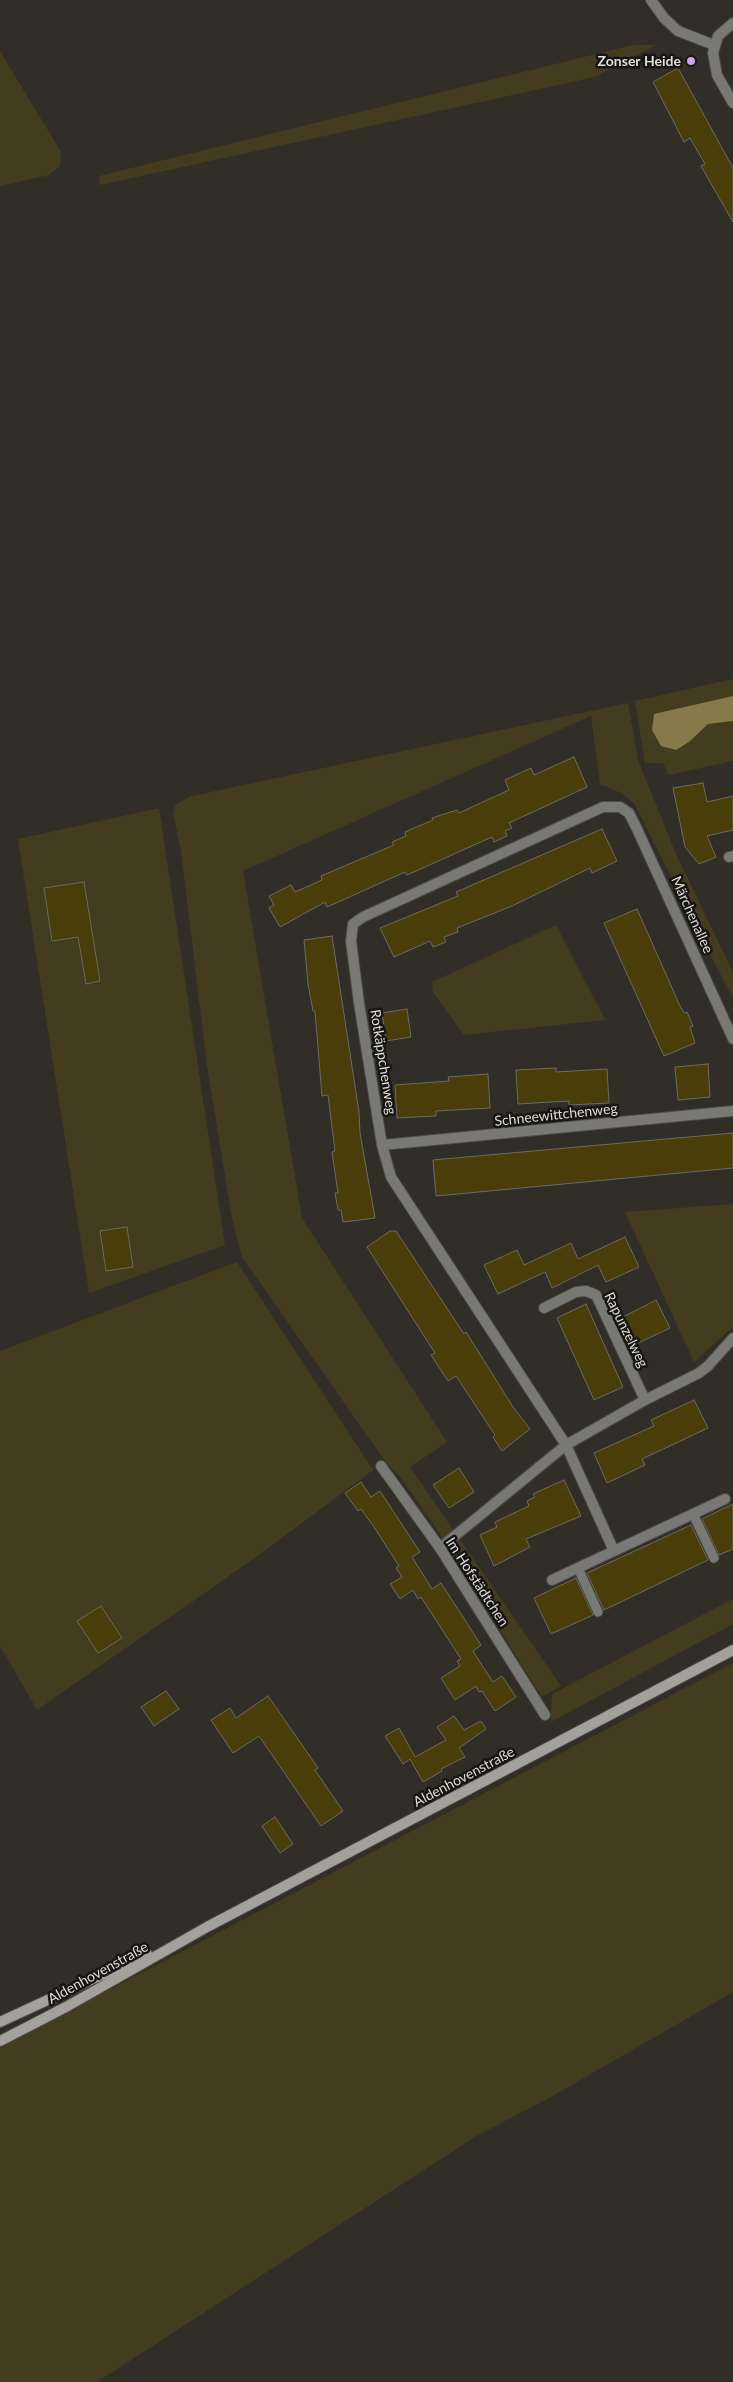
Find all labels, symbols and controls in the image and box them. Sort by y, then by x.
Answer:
place label: Zonser Heide [598,53,681,69]
marker: Zonser Heide [685,55,697,67]
street label: Märchenallee [668,874,716,956]
street label: Rotkäppchenweg [366,1008,400,1116]
street label: Schneewittchenweg [494,1100,618,1130]
street label: Rapunzelweg [601,1290,651,1370]
street label: Im Hofstädtchen [442,1534,512,1630]
street label: Aldenhovenstraße [411,1743,517,1811]
street label: Aldenhovenstraße [45,1938,151,2008]

